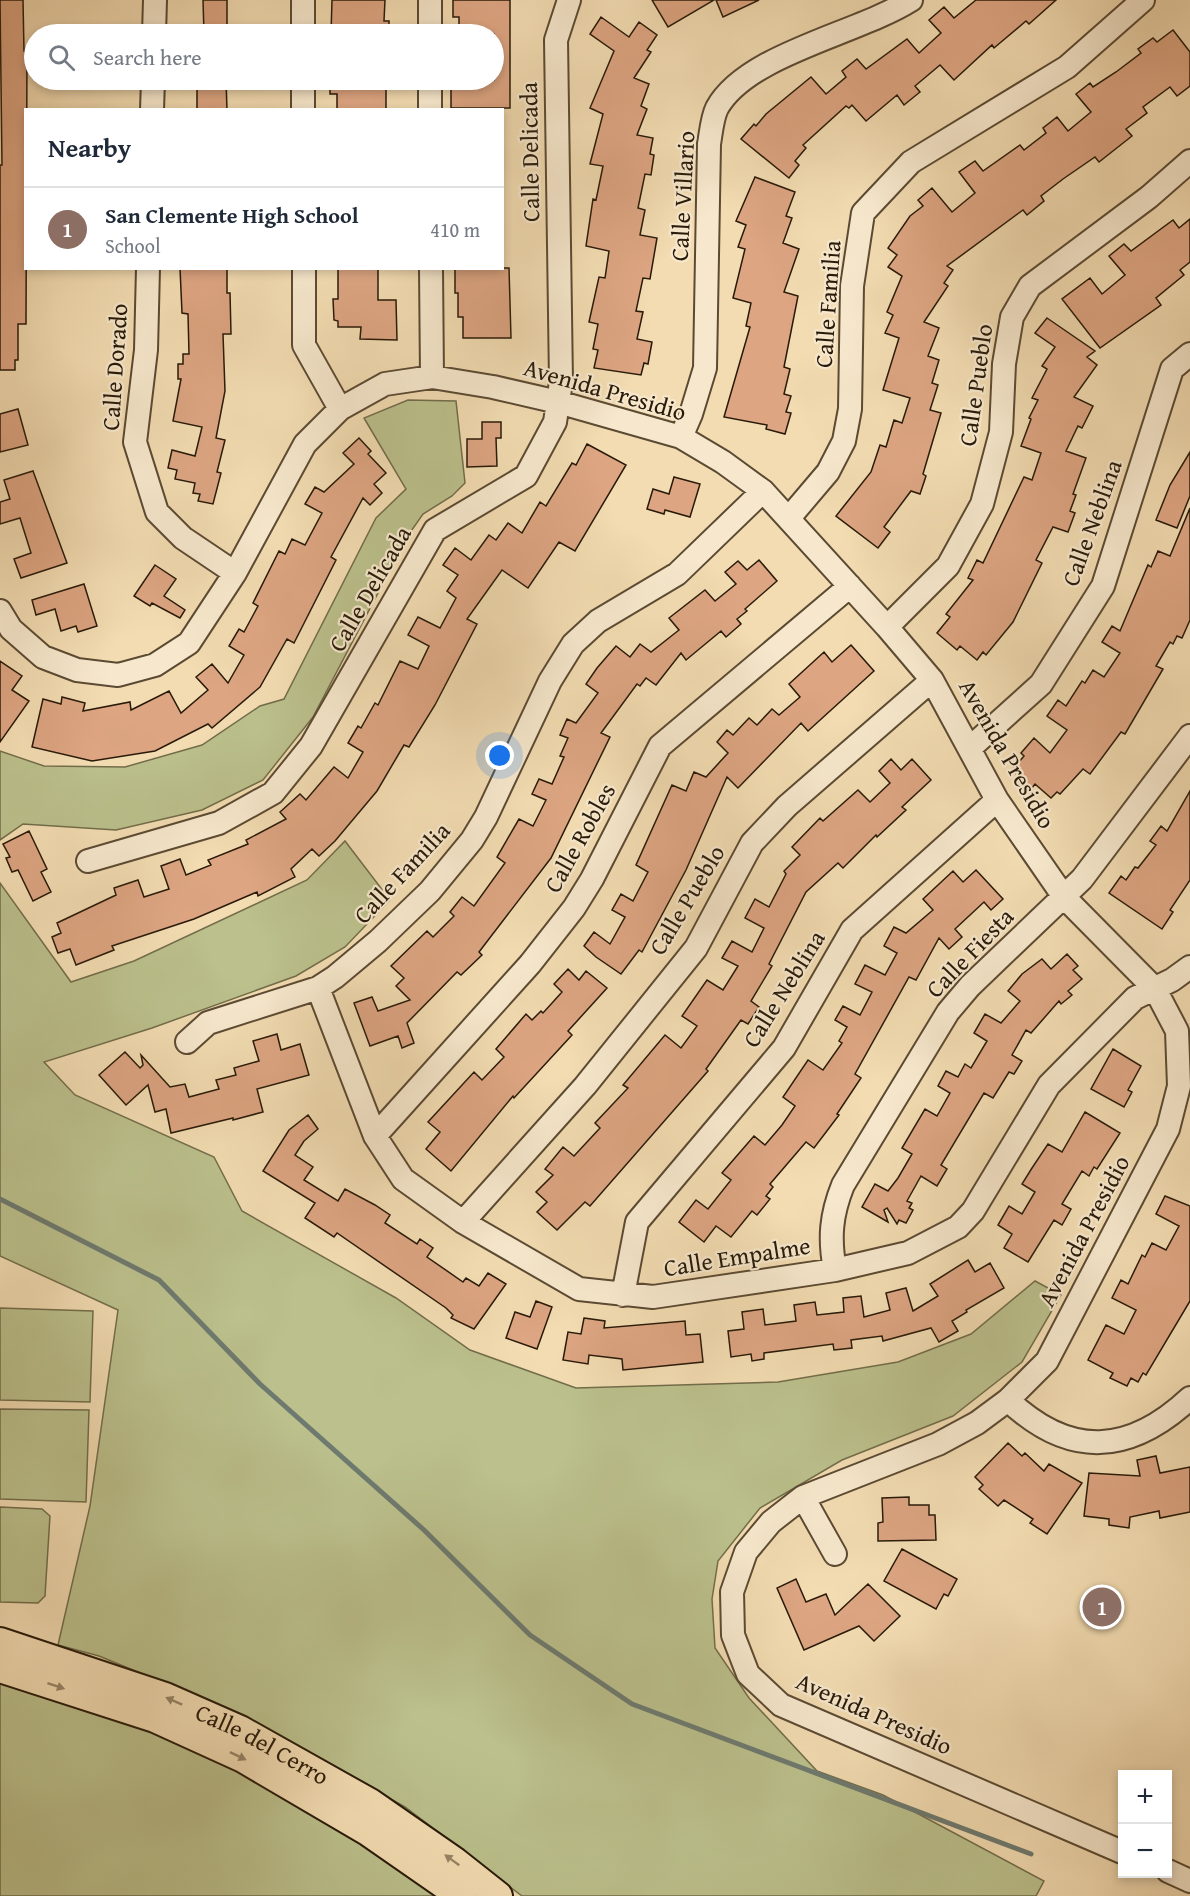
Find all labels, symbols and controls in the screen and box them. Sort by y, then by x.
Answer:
search box [24,24,504,90]
icon: search [45,41,78,74]
text: Search here [93,41,202,73]
street label: Calle Delicada [511,81,548,222]
text: Nearby [48,128,131,167]
street label: Calle Villario [662,130,703,262]
text: San Clemente High School [105,199,358,231]
text: 1 [62,215,73,244]
text: 410 m [430,215,480,244]
text: School [105,231,161,260]
street label: Calle Familia [806,238,849,369]
street label: Calle Dorado [93,302,136,432]
street label: Calle Pueblo [950,322,1001,448]
street label: Avenida Presidio [520,350,690,429]
street label: Calle Neblina [1052,454,1131,591]
street label: Calle Delicada [319,519,420,658]
street label: Avenida Presidio [950,672,1064,835]
your location [485,741,514,770]
street label: Calle Robles [535,777,624,899]
street label: Calle Familia [345,814,458,931]
street label: Calle Pueblo [640,838,733,961]
street label: Calle Fiesta [918,899,1022,1006]
street label: Calle Neblina [734,923,834,1054]
street label: Avenida Presidio [1029,1149,1138,1313]
street label: Calle Empalme [661,1228,813,1285]
pin: 1 [1082,1584,1122,1630]
street label: Avenida Presidio [791,1664,958,1764]
one-way arrow [47,1682,65,1692]
street label: Calle del Cerro [190,1695,335,1793]
one-way arrow [166,1696,183,1705]
one-way arrow [229,1751,246,1760]
map controls [1118,1770,1172,1878]
button: + [1118,1770,1172,1824]
button: − [1118,1824,1172,1878]
one-way arrow [445,1854,461,1866]

